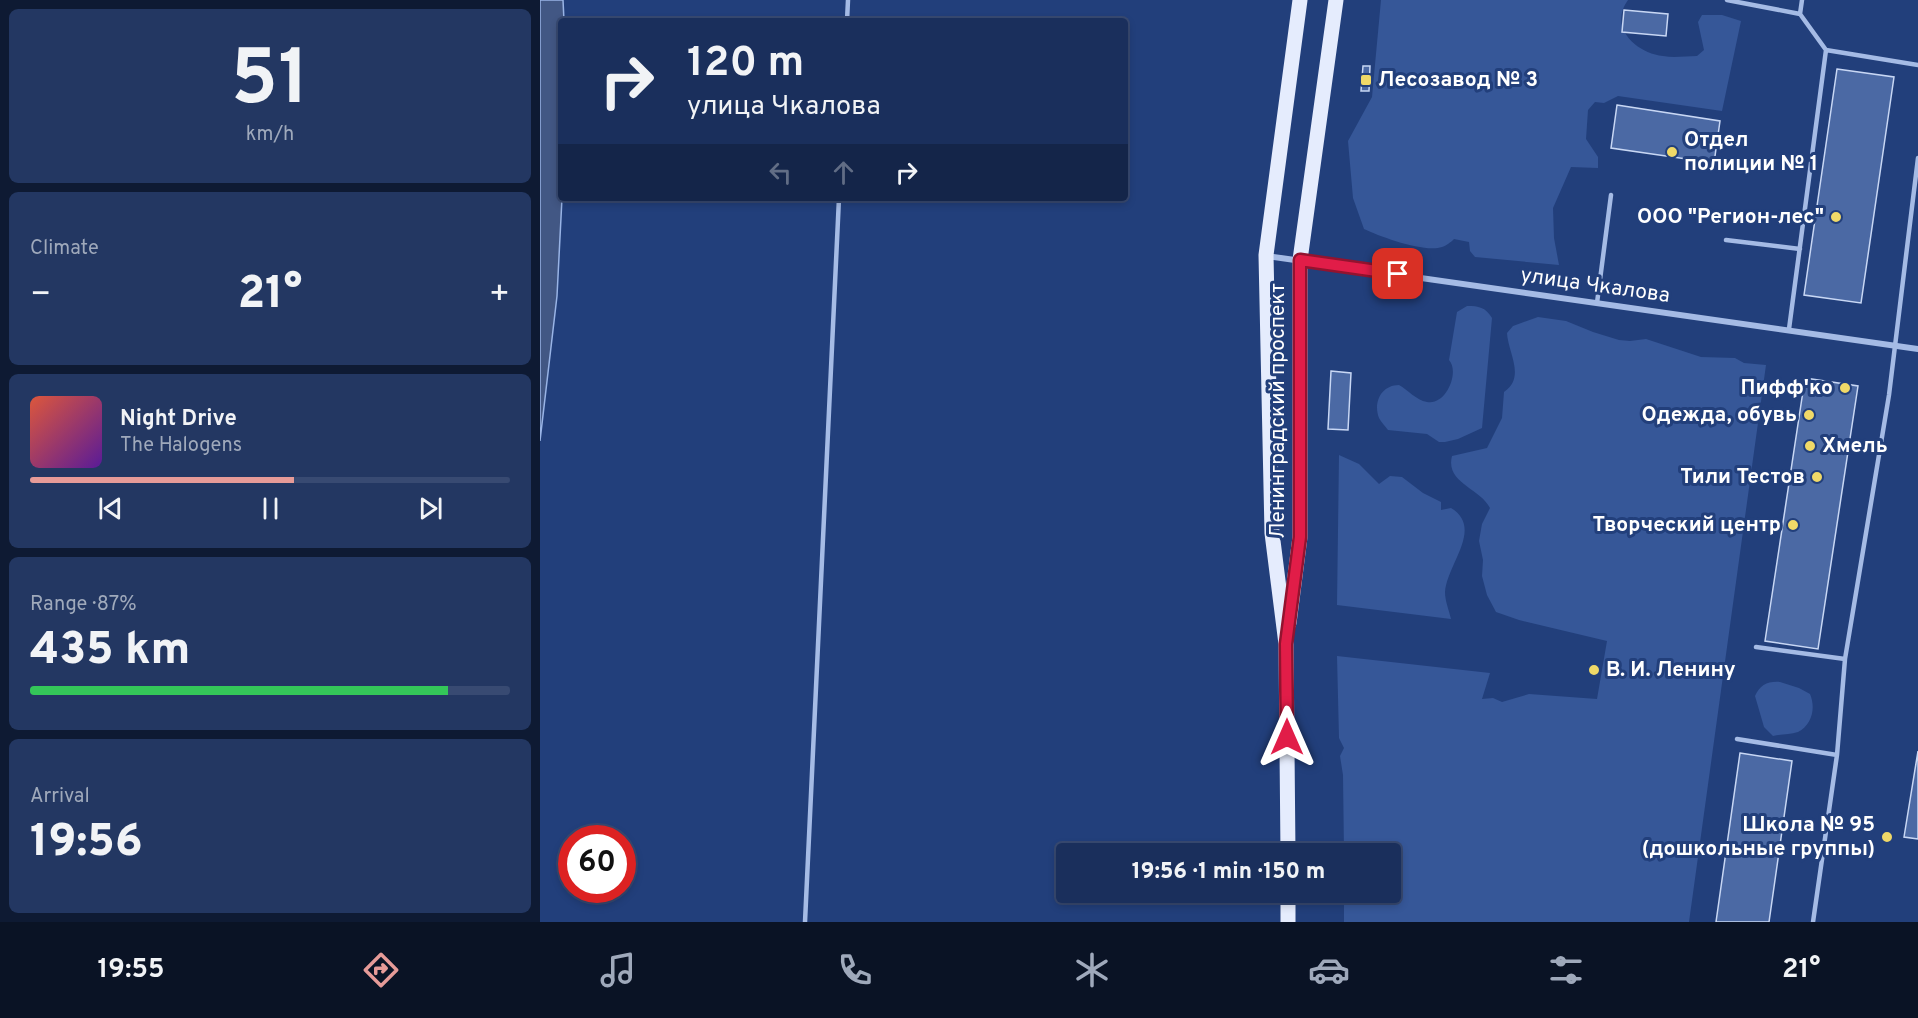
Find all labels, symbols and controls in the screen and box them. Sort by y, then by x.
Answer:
text: 51 [231,33,309,132]
text: 120 m [687,38,804,91]
icon: right [588,42,666,120]
place label: Лесозавод № 3 [1378,67,1538,94]
marker: Лесозавод № 3 [1359,73,1373,87]
text: улица Чкалова [687,90,881,124]
text: km/h [246,122,294,148]
place label: Отдел полиции № 1 [1684,127,1818,178]
marker: Отдел полиции № 1 [1665,145,1679,159]
icon: left [764,156,797,189]
icon: ahead [827,156,860,189]
icon: right [890,156,923,189]
place label: ООО "Регион-лес" [1637,204,1824,231]
marker: ООО "Регион-лес" [1829,210,1843,224]
text: Climate [30,236,99,262]
pin [1372,248,1423,299]
icon: arrive [1381,257,1414,290]
street label: улица Чкалова [1519,262,1671,310]
text: 21° [238,267,302,324]
text: − [30,275,51,317]
text: + [489,275,510,317]
street label: Ленинградский проспект [1265,283,1292,539]
place label: Пифф'ко [1741,375,1833,402]
marker: Пифф'ко [1838,381,1852,395]
place label: Одежда, обувь [1642,402,1797,429]
text: Night Drive [120,406,237,433]
marker: Одежда, обувь [1802,408,1816,422]
text: The Halogens [120,433,242,459]
place label: Хмель [1822,433,1888,460]
marker: Хмель [1803,439,1817,453]
place label: Тили Тестов [1680,464,1805,491]
marker: Тили Тестов [1810,470,1824,484]
icon: previous [94,492,127,525]
icon: pause [254,492,287,525]
icon: next [414,492,447,525]
place label: Творческий центр [1593,512,1781,539]
marker: Творческий центр [1786,518,1800,532]
text: Range · 87% [30,592,137,618]
text: 435 km [30,623,190,680]
place label: В. И. Ленину [1606,657,1736,684]
marker: В. И. Ленину [1587,663,1601,677]
position arrow [1255,705,1319,769]
text: Arrival [30,784,90,810]
place label: Школа № 95 (дошкольные группы) [1642,812,1875,863]
text: 19:56 [30,815,143,872]
speed limit sign: 60 [558,825,636,903]
marker: Школа № 95 (дошкольные группы) [1880,830,1894,844]
text: 19:56 · 1 min · 150 m [1132,859,1325,886]
icon: directions [360,949,402,991]
icon: music [597,949,639,991]
icon: phone [834,949,876,991]
icon: climate [1071,949,1113,991]
icon: car [1308,949,1350,991]
icon: filters [1545,949,1587,991]
text: 19:55 [98,953,164,987]
text: 21° [1782,953,1820,987]

